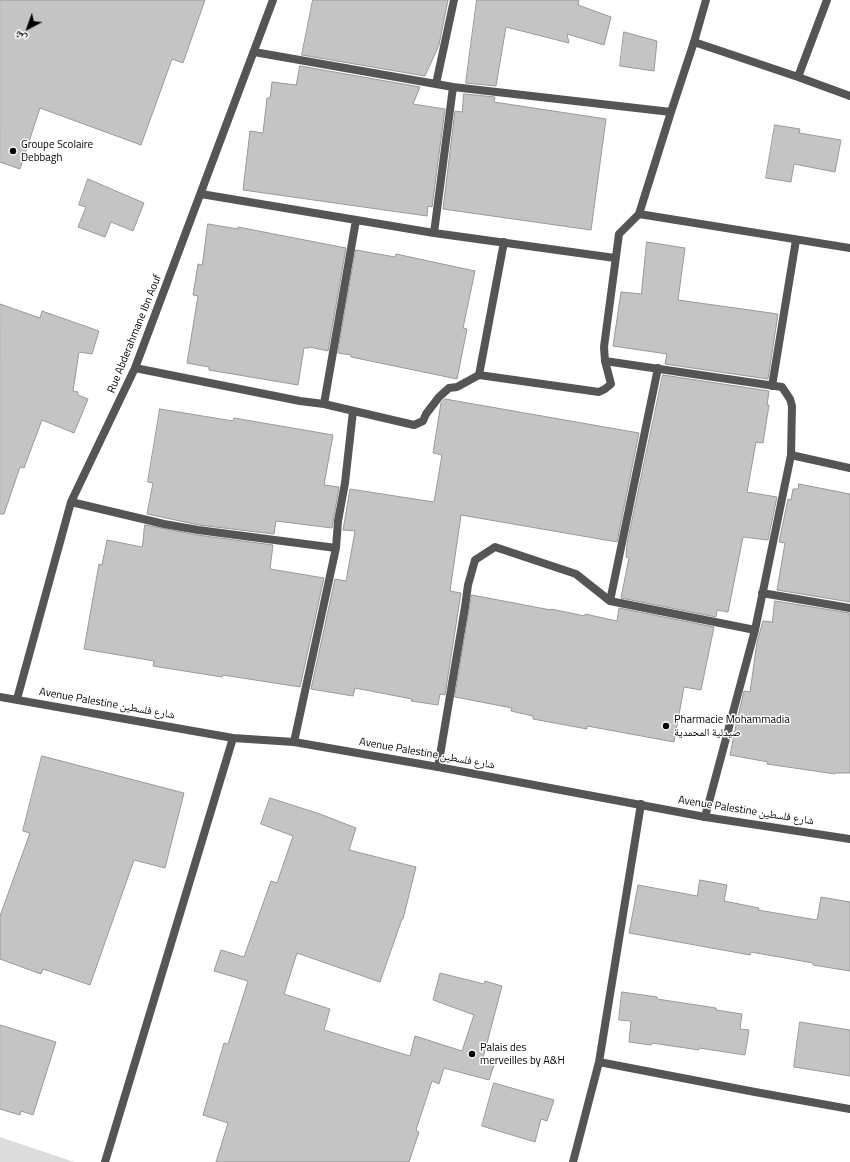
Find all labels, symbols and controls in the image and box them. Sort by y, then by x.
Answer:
north arrow [8,8,48,48]
text: ش [10,27,30,47]
place label: Groupe Scolaire Debbagh [21,138,93,164]
marker: Groupe Scolaire Debbagh [8,146,18,156]
street label: Rue Abderahmane Ibn Aouf [105,273,165,395]
street label: Avenue Palestine شارع فلسطين [38,686,176,722]
place label: Pharmacie Mohammadia صيدلية المحمدية [674,713,790,739]
marker: Pharmacie Mohammadia صيدلية المحمدية [661,721,671,731]
street label: Avenue Palestine شارع فلسطين [358,736,496,772]
street label: Avenue Palestine شارع فلسطين [677,794,815,828]
place label: Palais des merveilles by A&H [480,1041,565,1067]
marker: Palais des merveilles by A&H [467,1049,477,1059]

